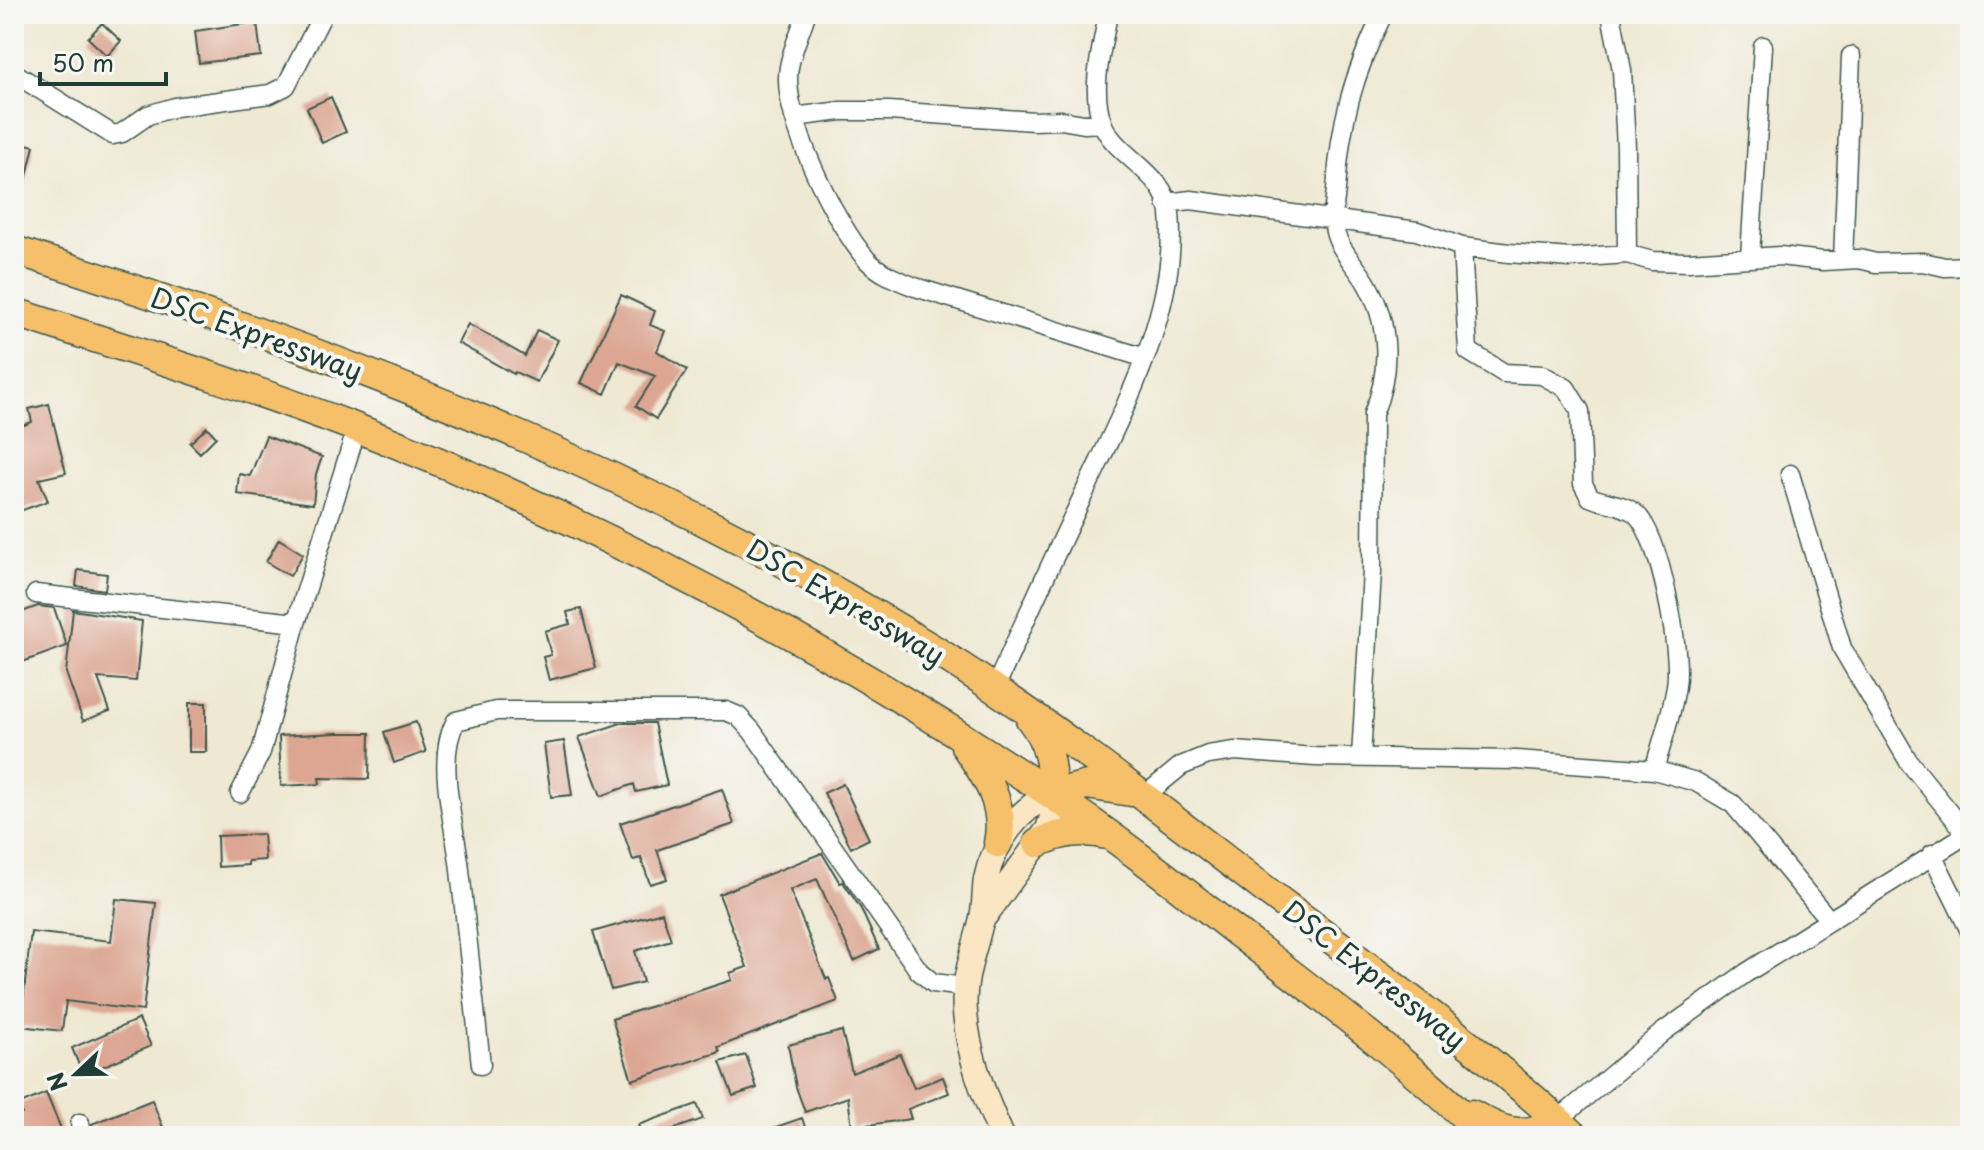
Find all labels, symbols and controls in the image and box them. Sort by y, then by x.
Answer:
scale bar [40,36,166,86]
text: 50 m [52,44,114,80]
street label: DSC Expressway [145,275,369,391]
street label: DSC Expressway [739,527,953,675]
street label: DSC Expressway [1274,889,1476,1059]
north arrow [36,1034,116,1114]
text: N [38,1068,75,1096]

